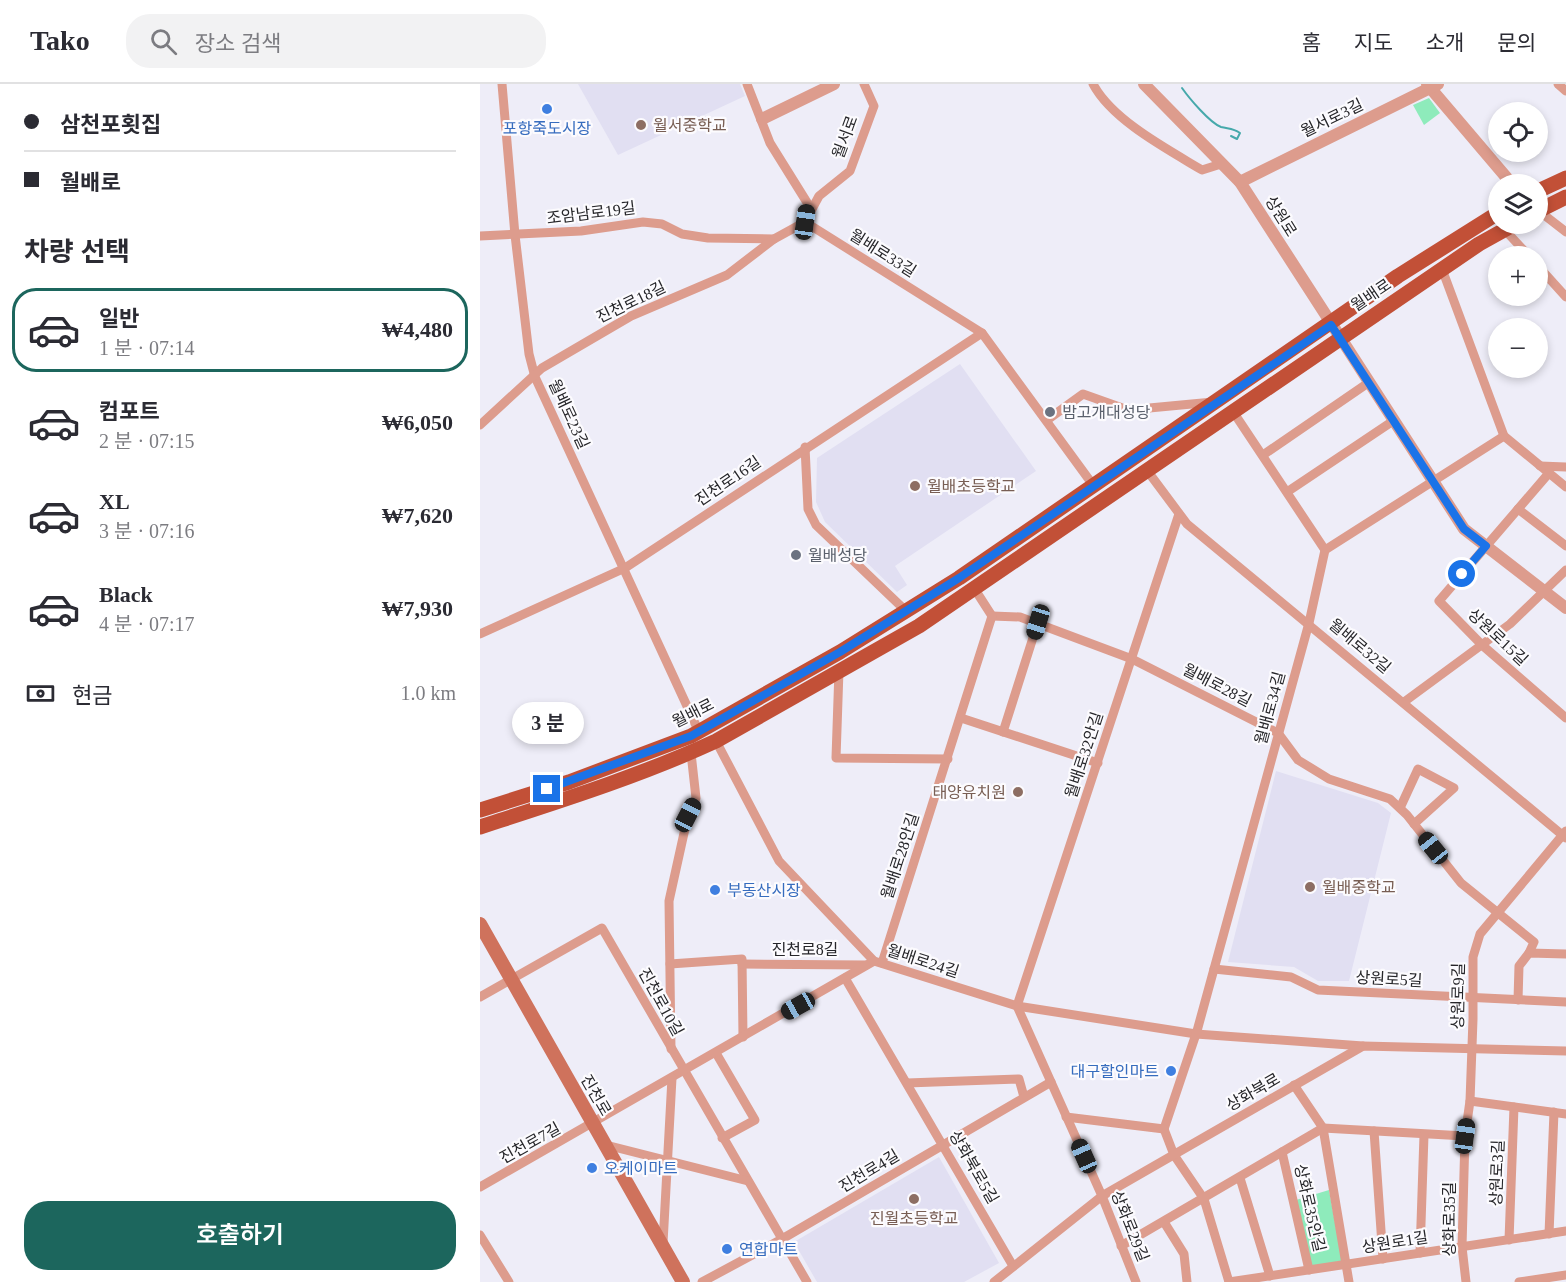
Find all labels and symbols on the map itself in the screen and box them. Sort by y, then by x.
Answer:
street label: 월서로3길 [1298,96,1366,140]
marker: 포항죽도시장 [540,102,554,116]
street label: 월서로 [829,113,861,161]
place label: 월서중학교 [653,117,727,134]
marker: 월서중학교 [634,118,648,132]
place label: 포항죽도시장 [503,120,591,137]
street label: 상원로 [1262,193,1300,239]
street label: 조암남로19길 [545,199,637,227]
car [794,203,816,241]
street label: 월배로33길 [847,226,919,280]
street label: 월배로 [1348,275,1394,314]
street label: 진천로18길 [594,278,668,326]
street label: 월배로23길 [545,376,593,452]
place label: 밤고개대성당 [1062,404,1151,421]
marker: 밤고개대성당 [1043,405,1057,419]
street label: 진천로16길 [692,453,764,509]
place label: 월배초등학교 [927,478,1015,495]
marker: 월배초등학교 [908,479,922,493]
place label: 월배성당 [808,547,867,564]
marker: 월배성당 [789,548,803,562]
route start [1448,560,1475,587]
car [1024,602,1052,642]
street label: 상원로15길 [1465,605,1531,669]
street label: 월배로32길 [1326,615,1394,677]
street label: 월배로28길 [1180,660,1254,710]
street label: 월배로34길 [1252,670,1288,746]
street label: 월배로 [669,695,717,731]
callout: 3 분 [511,702,583,744]
street label: 월배로32안길 [1062,710,1106,800]
route end [533,775,560,802]
place label: 태양유치원 [932,784,1006,801]
marker: 태양유치원 [1011,785,1025,799]
car [672,795,704,835]
street label: 월배로28안길 [878,811,922,901]
car [1415,828,1451,868]
place label: 월배중학교 [1322,879,1396,896]
marker: 월배중학교 [1303,880,1317,894]
place label: 부동산시장 [727,882,801,899]
marker: 부동산시장 [708,883,722,897]
street label: 진천로8길 [772,941,838,958]
street label: 월배로24길 [885,941,961,981]
street label: 상원로9길 [1449,962,1467,1030]
street label: 진천로10길 [635,965,687,1039]
street label: 상원로5길 [1355,969,1423,989]
car [778,989,818,1023]
place label: 대구할인마트 [1071,1063,1159,1080]
marker: 대구할인마트 [1164,1064,1178,1078]
street label: 상화북로 [1223,1070,1283,1114]
street label: 진천로 [578,1072,615,1119]
car [1454,1117,1476,1155]
street label: 진천로7길 [497,1119,563,1167]
street label: 상화북로5길 [946,1127,1002,1207]
car [1068,1136,1100,1176]
street label: 상원로3길 [1487,1139,1507,1207]
street label: 진천로4길 [836,1146,902,1196]
place label: 오케이마트 [604,1160,678,1177]
marker: 오케이마트 [585,1161,599,1175]
street label: 상화로35안길 [1292,1162,1328,1254]
street label: 상화로35길 [1441,1182,1458,1256]
street label: 상화로29길 [1108,1188,1152,1264]
marker: 진월초등학교 [907,1192,921,1206]
place label: 진월초등학교 [870,1210,958,1227]
street label: 상원로1길 [1361,1228,1429,1256]
place label: 연합마트 [739,1241,798,1258]
marker: 연합마트 [720,1242,734,1256]

